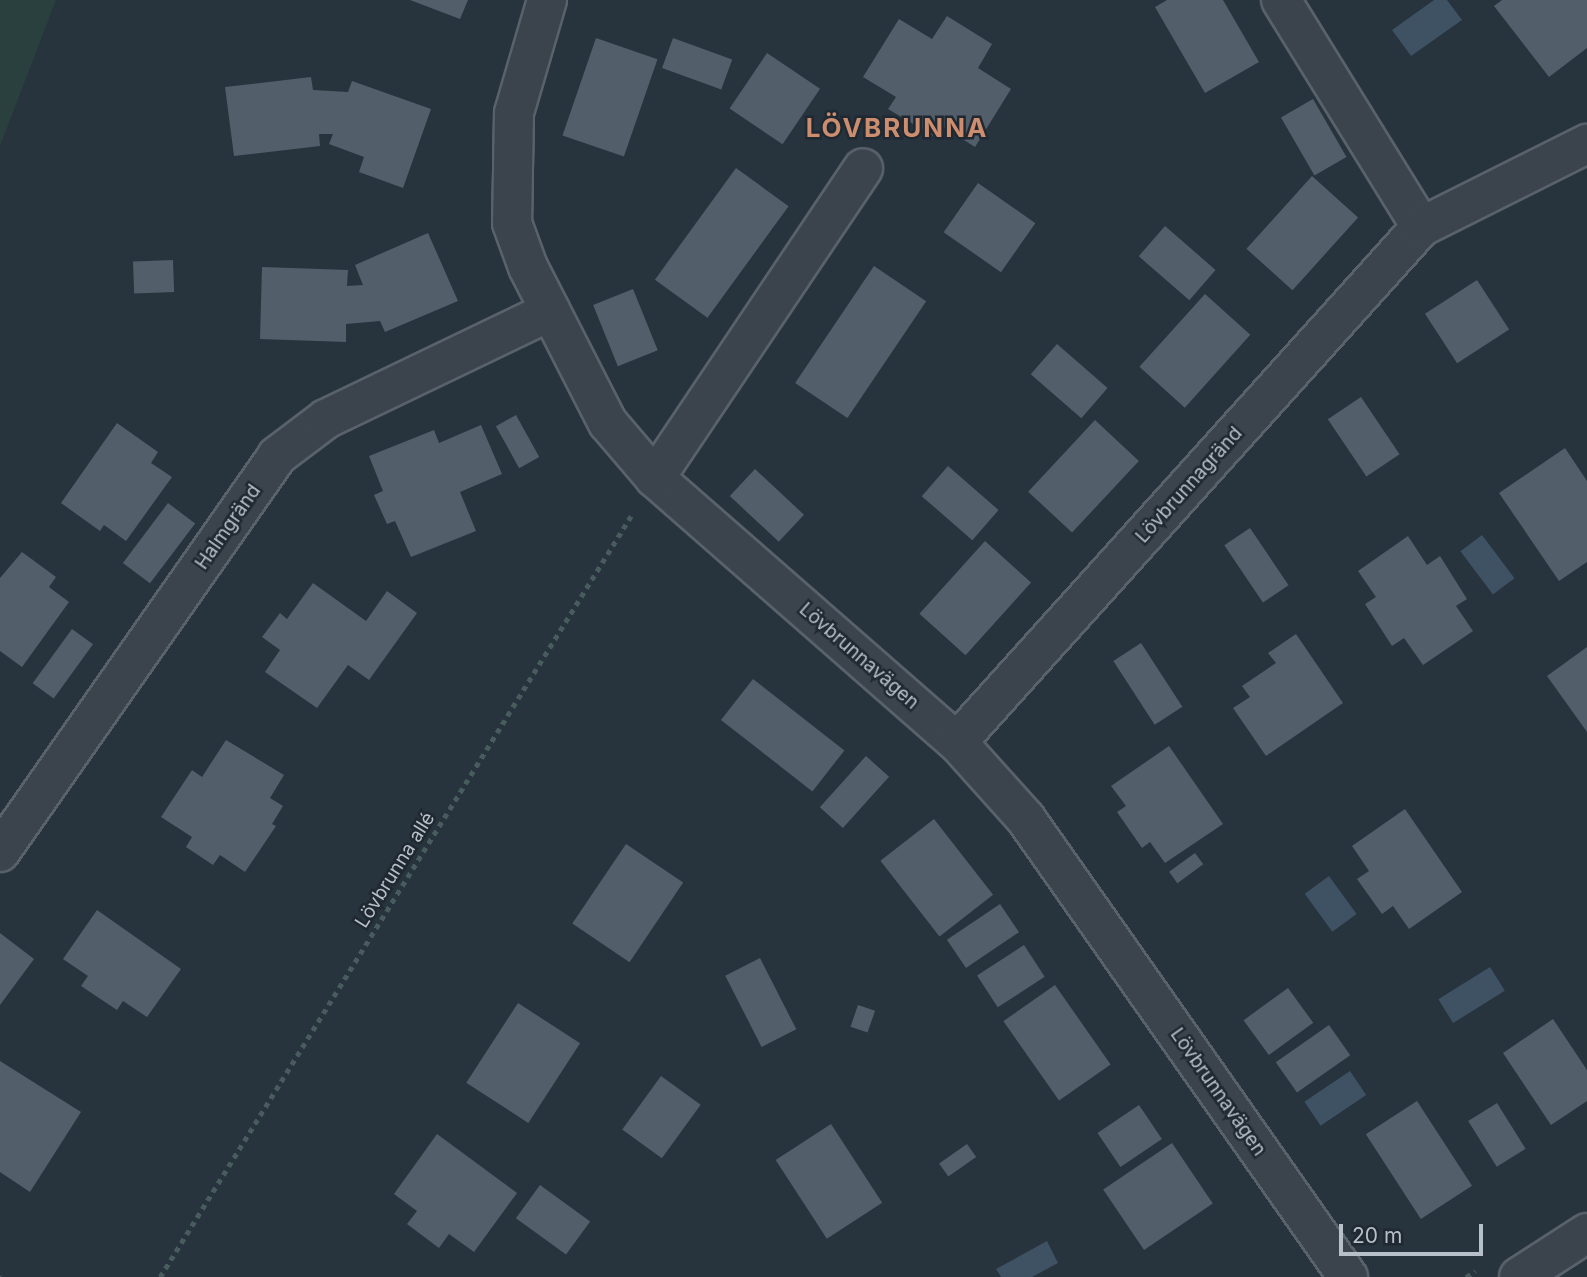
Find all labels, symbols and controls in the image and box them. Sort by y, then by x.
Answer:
district label: LÖVBRUNNA [807,112,987,144]
street label: Lövbrunnagränd [1131,422,1247,548]
street label: Halmgränd [190,480,266,574]
street label: Lövbrunnavägen [795,598,923,714]
street label: Lövbrunna allé [350,808,440,932]
street label: Lövbrunnavägen [1165,1024,1271,1160]
scale bar [1342,1210,1486,1254]
text: 20 m [1352,1223,1402,1248]

